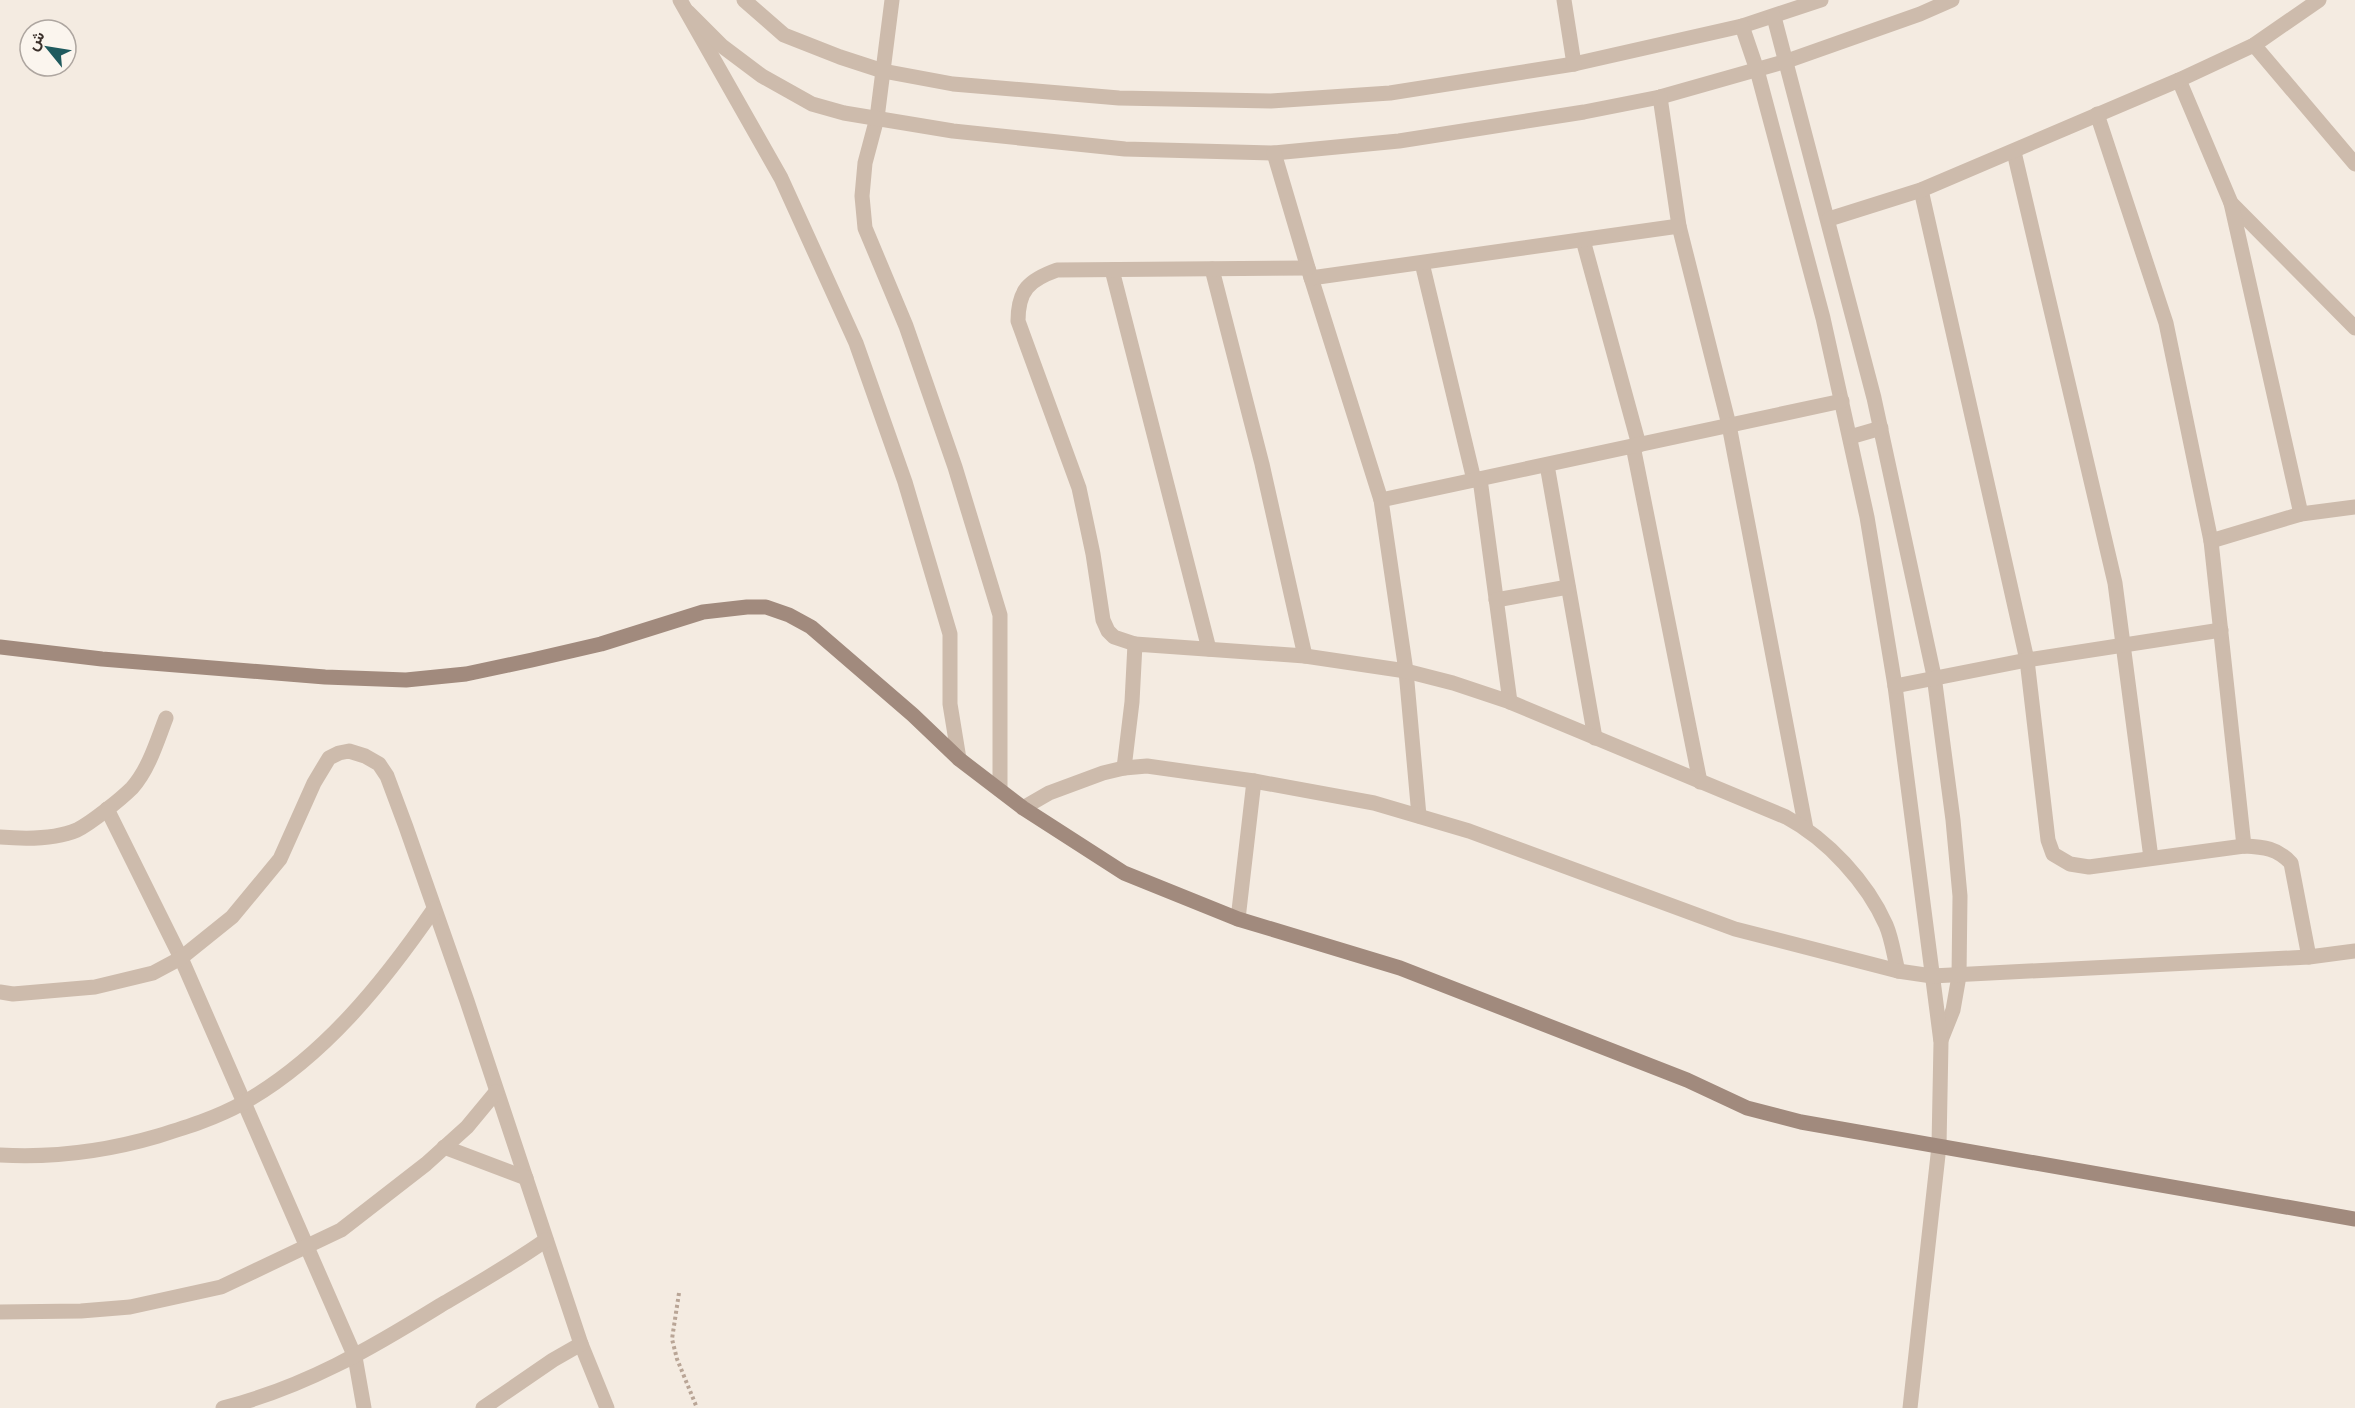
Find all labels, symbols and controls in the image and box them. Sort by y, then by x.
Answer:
north arrow [18,18,78,78]
text: ش [22,27,49,54]

